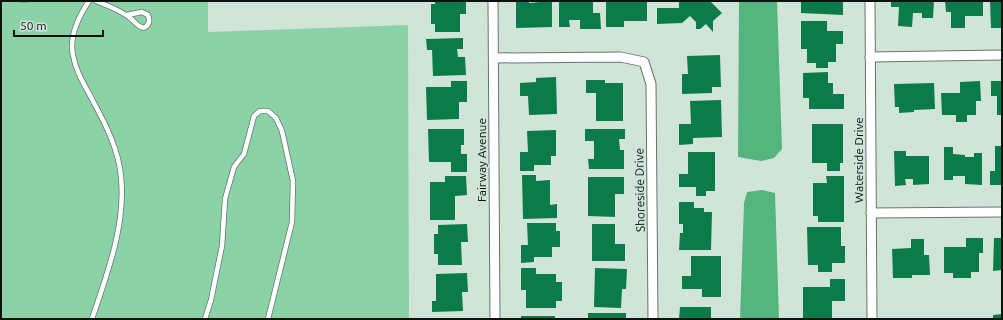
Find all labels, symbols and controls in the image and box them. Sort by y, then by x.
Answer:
scale bar [14,12,103,38]
text: 50 m [20,19,47,32]
street label: Waterside Drive [852,117,865,203]
street label: Fairway Avenue [475,118,488,202]
street label: Shoreside Drive [632,148,647,232]

